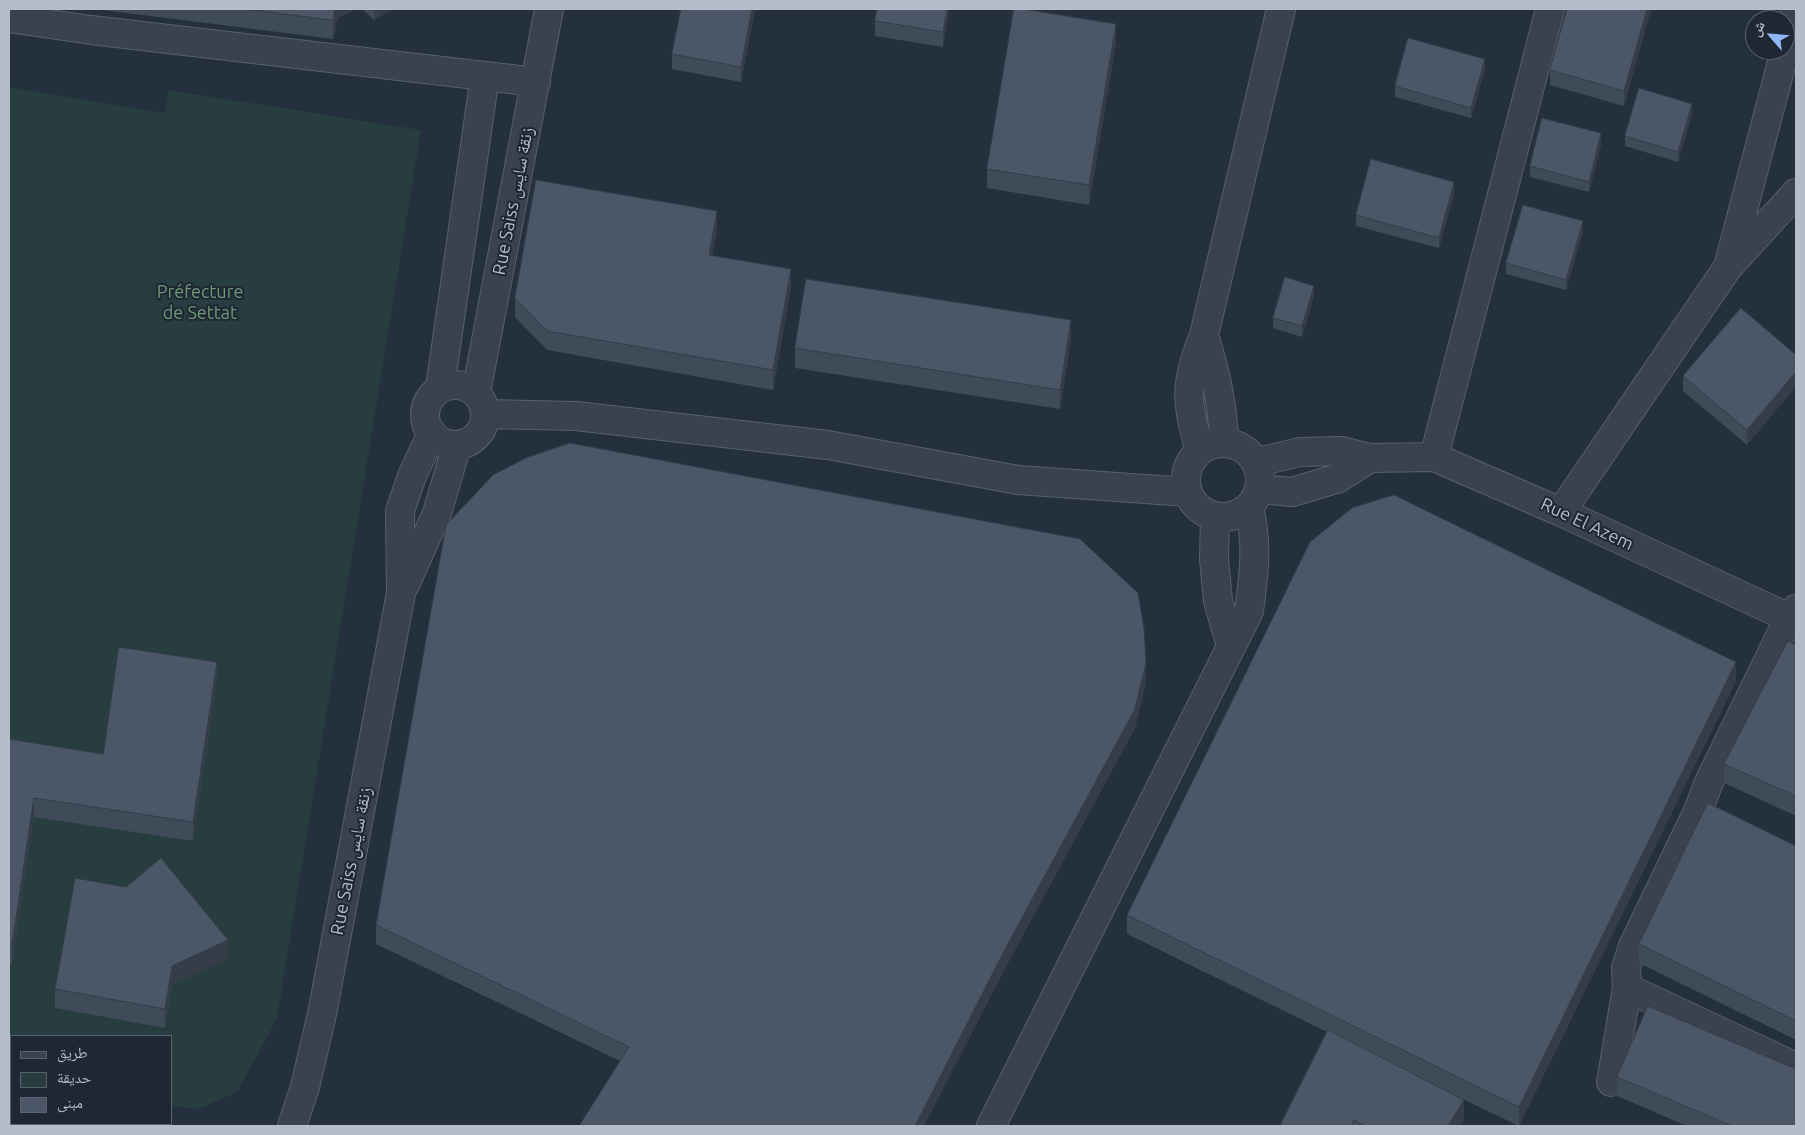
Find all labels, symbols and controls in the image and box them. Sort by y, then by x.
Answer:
north arrow [1745,10,1795,60]
text: ش [1747,18,1768,39]
street label: Rue Saiss زنقة سايس [488,125,538,277]
park label: Préfecture de Settat [157,281,243,324]
street label: Rue El Azem [1537,493,1637,555]
street label: Rue Saiss زنقة سايس [326,785,376,937]
legend [10,1035,172,1125]
text: طريق [57,1044,88,1061]
text: حديقة [57,1069,91,1086]
text: مبنى [57,1094,83,1111]

